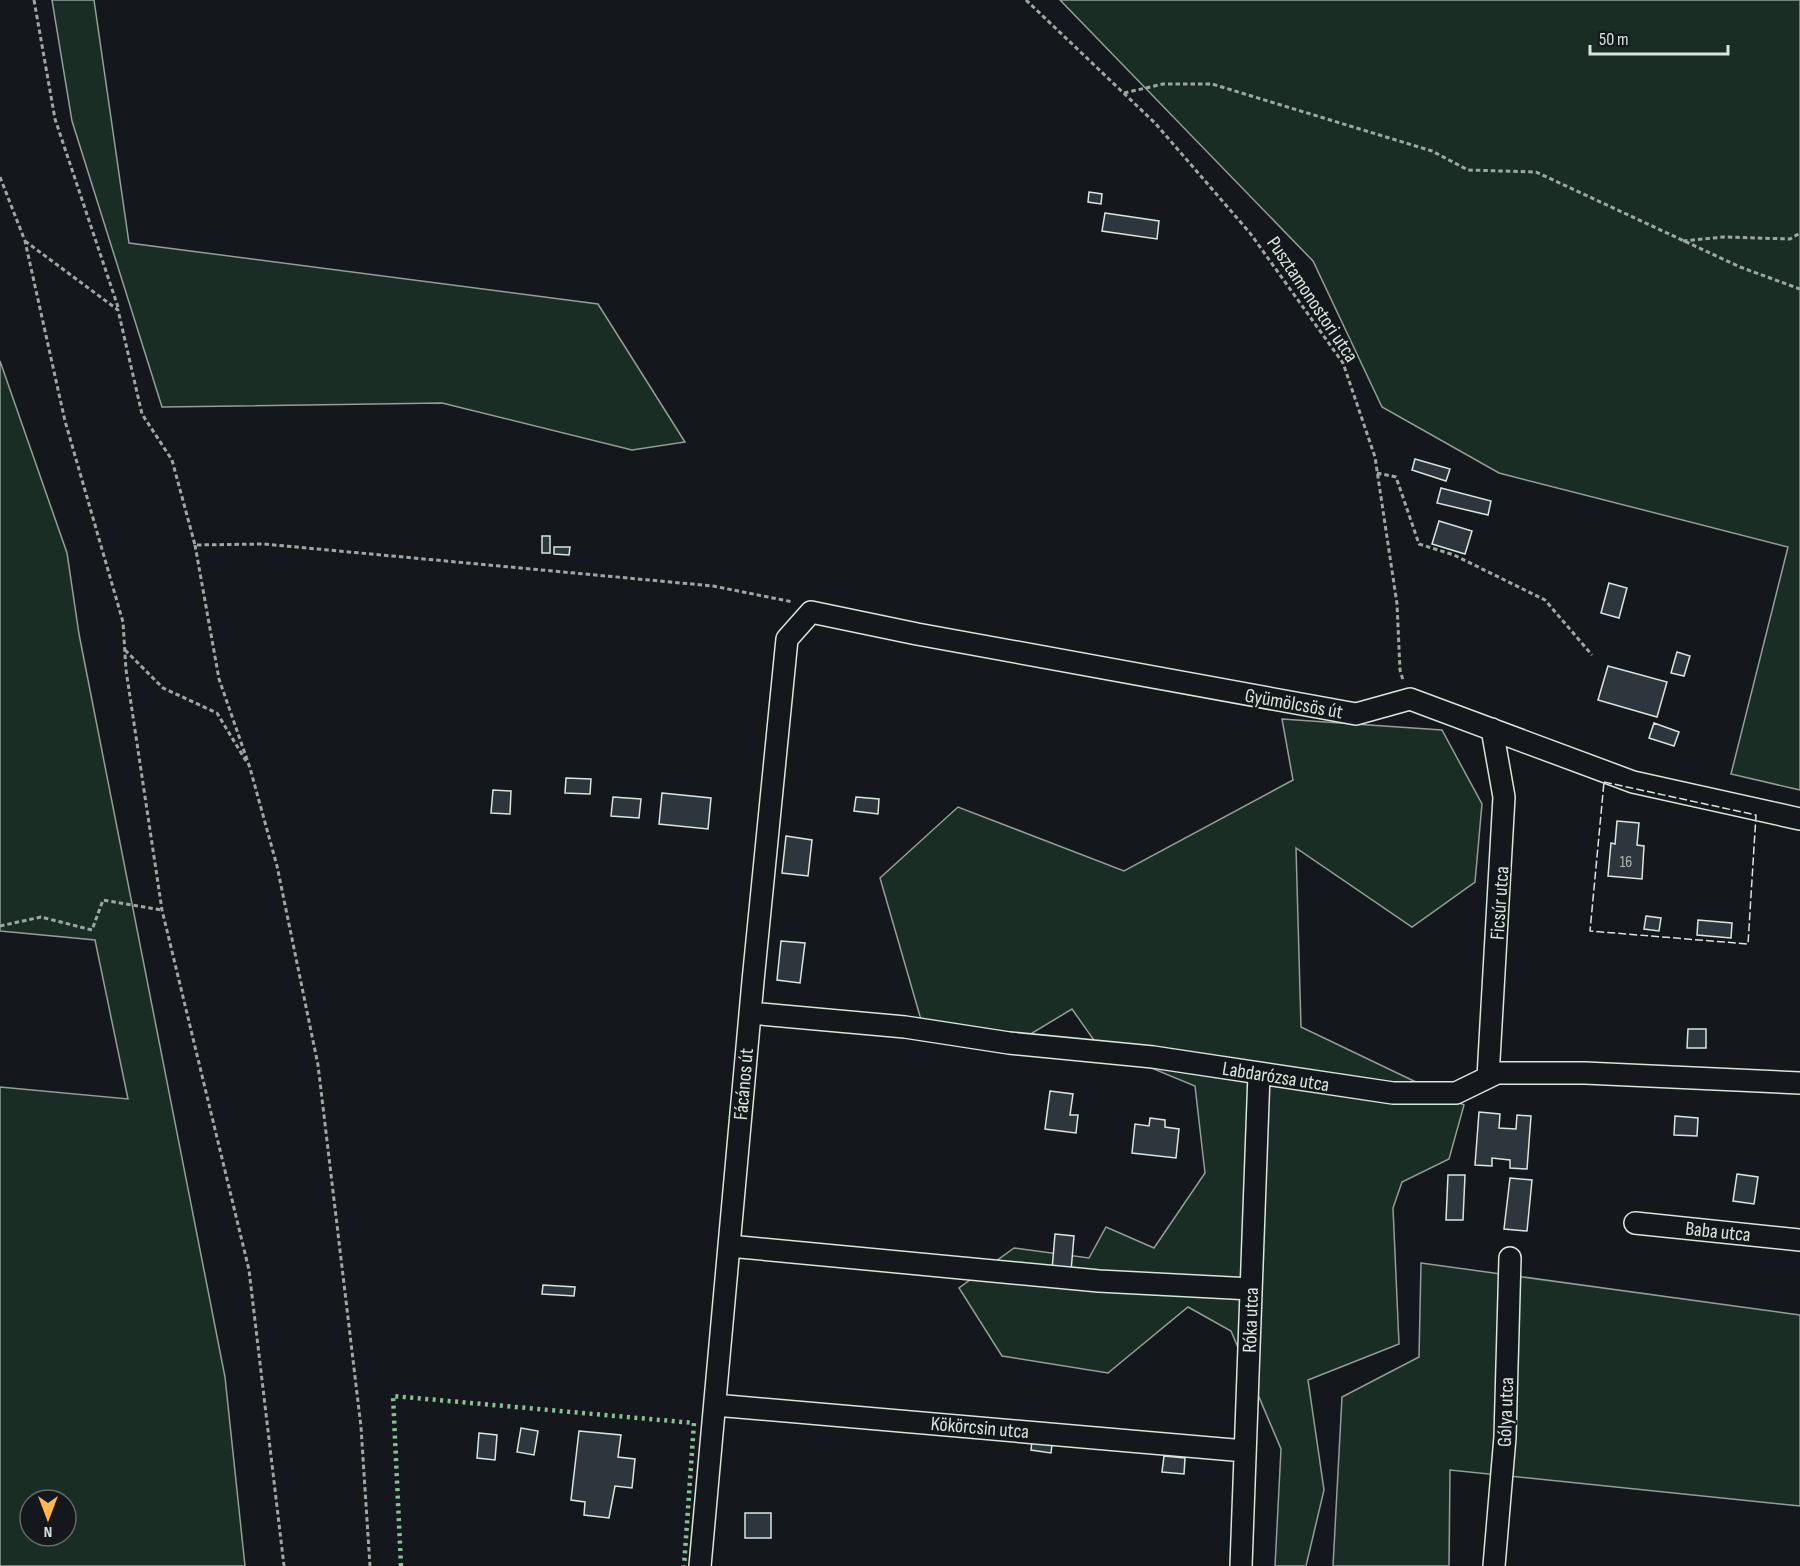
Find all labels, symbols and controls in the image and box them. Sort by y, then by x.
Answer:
scale bar [1590,18,1728,56]
text: 50 m [1599,29,1629,50]
street label: Pusztamonostori utca [1261,232,1363,367]
street label: Gyümölcsös út [1243,684,1345,724]
house number: 16 [1620,853,1632,872]
street label: Ficsúr utca [1485,865,1515,941]
street label: Fácános út [729,1047,759,1121]
street label: Labdarózsa utca [1221,1057,1331,1097]
street label: Baba utca [1684,1217,1752,1247]
street label: Róka utca [1238,1287,1264,1353]
street label: Gólya utca [1493,1377,1519,1447]
street label: Kökörcsin utca [930,1412,1030,1444]
north arrow [18,1488,78,1548]
text: N [44,1522,52,1541]

